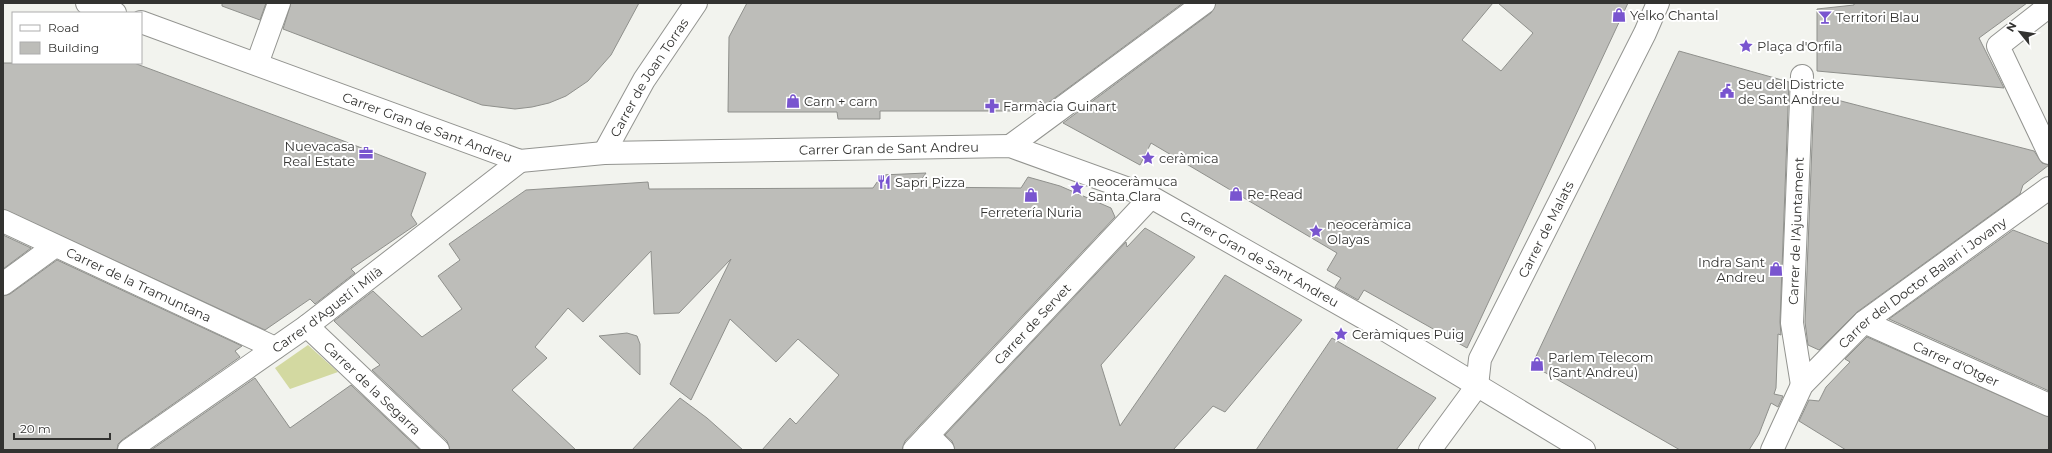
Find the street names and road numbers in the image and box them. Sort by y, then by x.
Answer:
street label: Carrer de Joan Torras [606,15,692,140]
street label: Carrer Gran de Sant Andreu [340,89,515,166]
street label: Carrer Gran de Sant Andreu [799,139,979,158]
street label: Carrer de l'Ajuntament [1785,157,1807,305]
street label: Carrer de Malats [1514,178,1577,280]
street label: Carrer Gran de Sant Andreu [1177,207,1342,310]
street label: Carrer del Doctor Balari i Jovany [1835,213,2010,352]
street label: Carrer de la Tramuntana [64,244,214,325]
street label: Carrer d'Agustí i Milà [269,263,385,356]
street label: Carrer de Servet [991,280,1074,367]
street label: Carrer d'Otger [1911,337,2002,390]
street label: Carrer de la Segarra [320,338,424,438]

